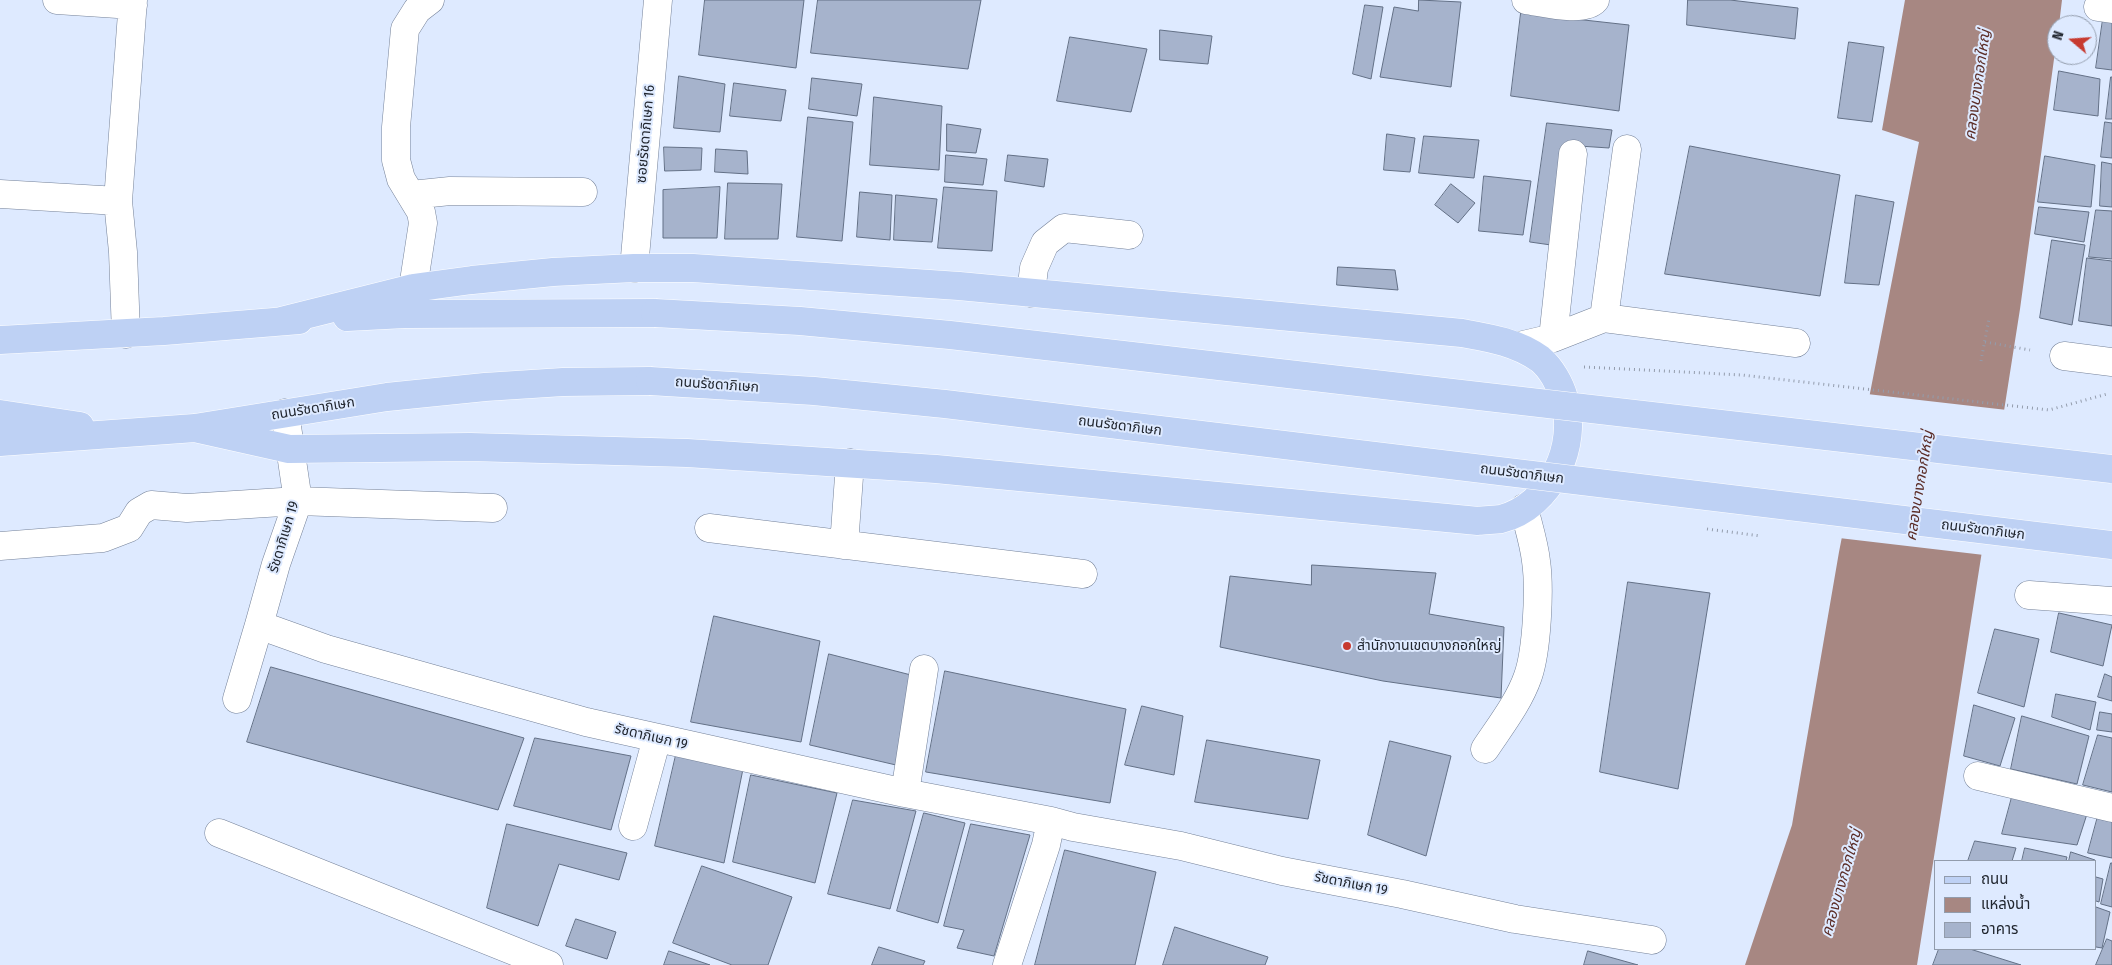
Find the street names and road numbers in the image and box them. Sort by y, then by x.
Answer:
street label: ซอยรัชดาภิเษก 16 [633,84,659,184]
street label: ถนนรัชดาภิเษก [674,374,760,396]
street label: ถนนรัชดาภิเษก [270,394,356,424]
street label: ถนนรัชดาภิเษก [1077,413,1163,439]
street label: ถนนรัชดาภิเษก [1479,461,1565,487]
street label: รัชดาภิเษก 19 [265,499,303,575]
street label: ถนนรัชดาภิเษก [1940,517,2026,543]
street label: รัชดาภิเษก 19 [613,720,689,754]
street label: รัชดาภิเษก 19 [1313,869,1389,899]

